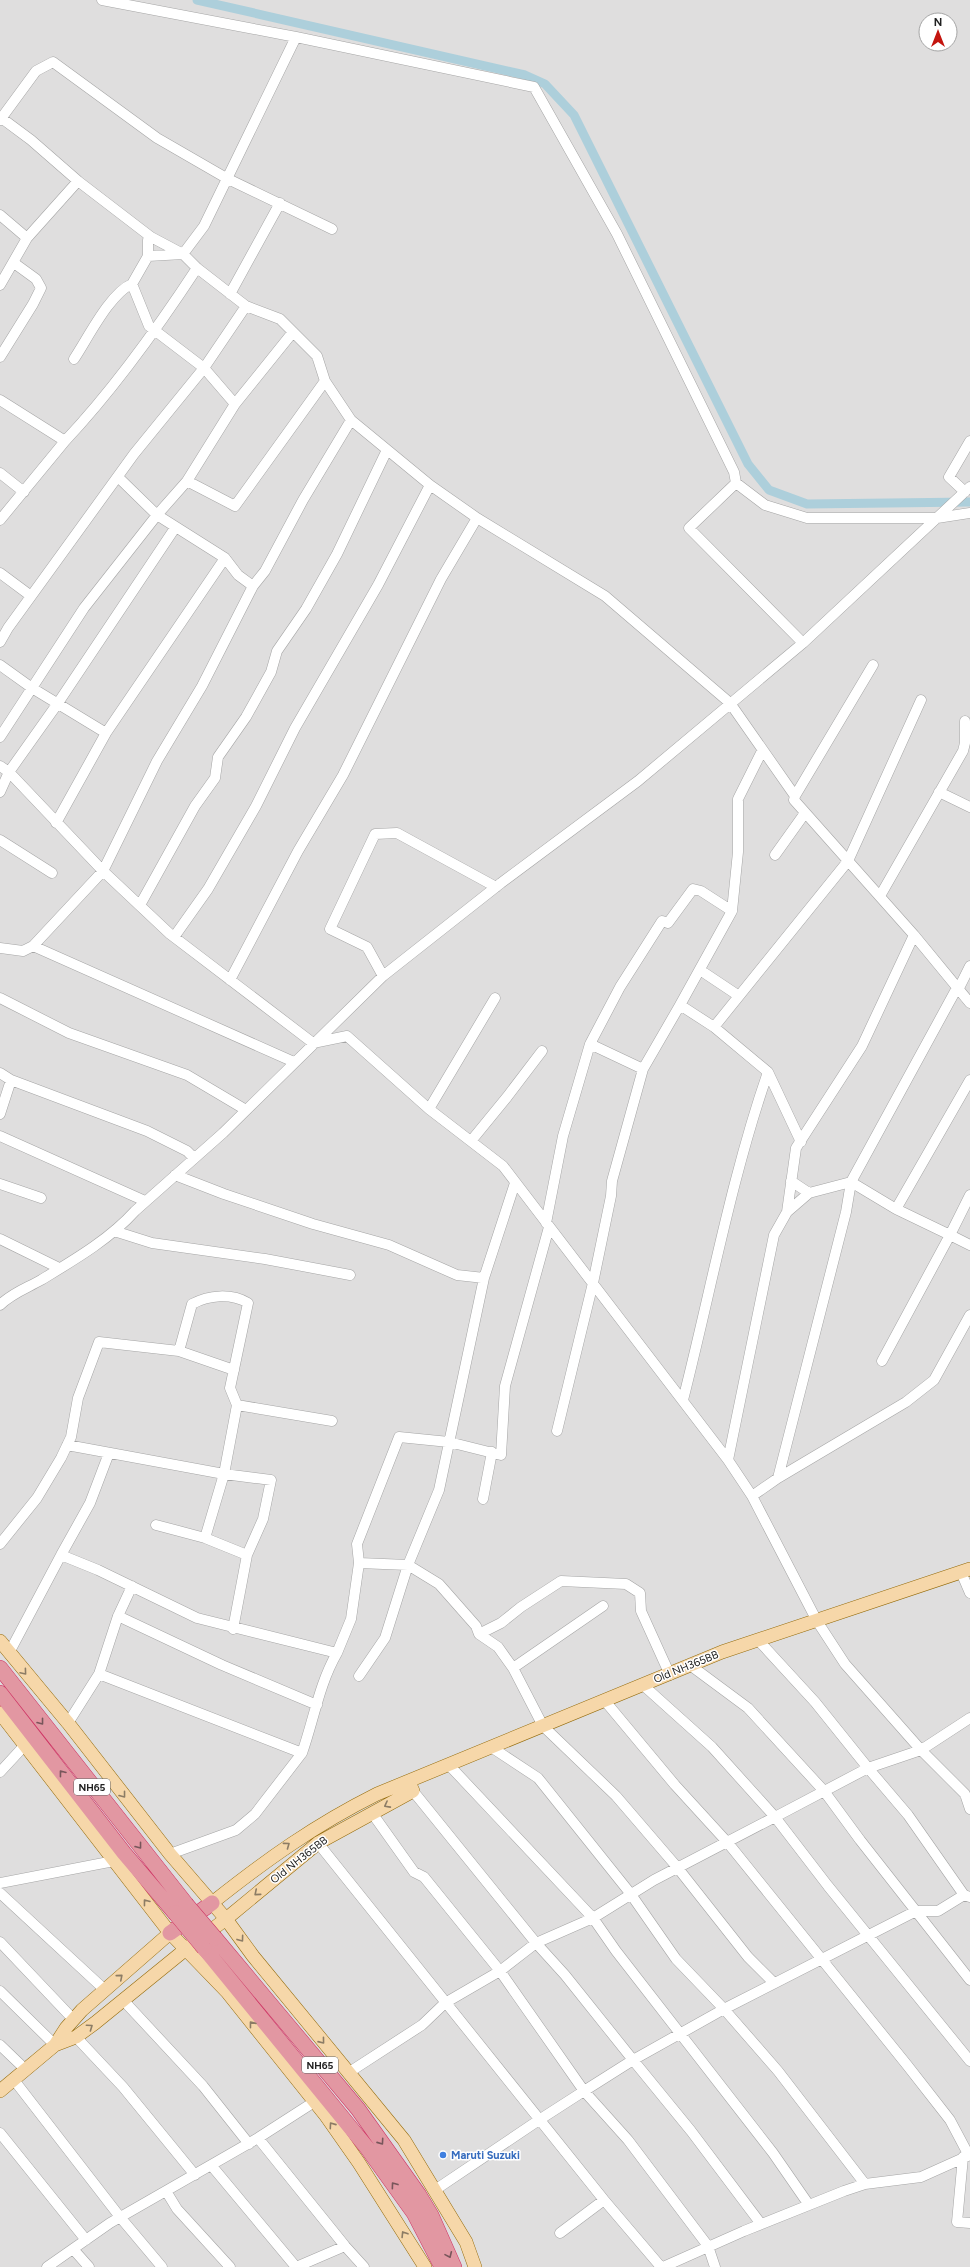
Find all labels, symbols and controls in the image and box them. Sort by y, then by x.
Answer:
north arrow [918,12,958,52]
text: N [934,16,942,29]
street label: Old NH365BB [652,1648,721,1686]
one-way arrow [20,1667,27,1674]
one-way arrow [36,1717,43,1724]
one-way arrow [60,1771,67,1778]
road number: NH65 [74,1779,110,1795]
one-way arrow [118,1790,125,1797]
one-way arrow [384,1800,391,1807]
street label: Old NH365BB [268,1834,330,1886]
one-way arrow [134,1841,141,1848]
one-way arrow [283,1843,290,1850]
one-way arrow [254,1889,262,1896]
one-way arrow [144,1899,151,1906]
one-way arrow [236,1935,244,1942]
one-way arrow [116,1975,123,1982]
one-way arrow [249,2021,256,2028]
one-way arrow [85,2025,92,2032]
one-way arrow [317,2036,324,2043]
road number: NH65 [302,2057,338,2073]
one-way arrow [330,2123,337,2130]
one-way arrow [376,2138,384,2145]
place label: Maruti Suzuki [451,2149,520,2162]
marker: Maruti Suzuki [438,2150,448,2160]
one-way arrow [391,2182,399,2189]
one-way arrow [401,2231,409,2238]
one-way arrow [444,2251,452,2259]

